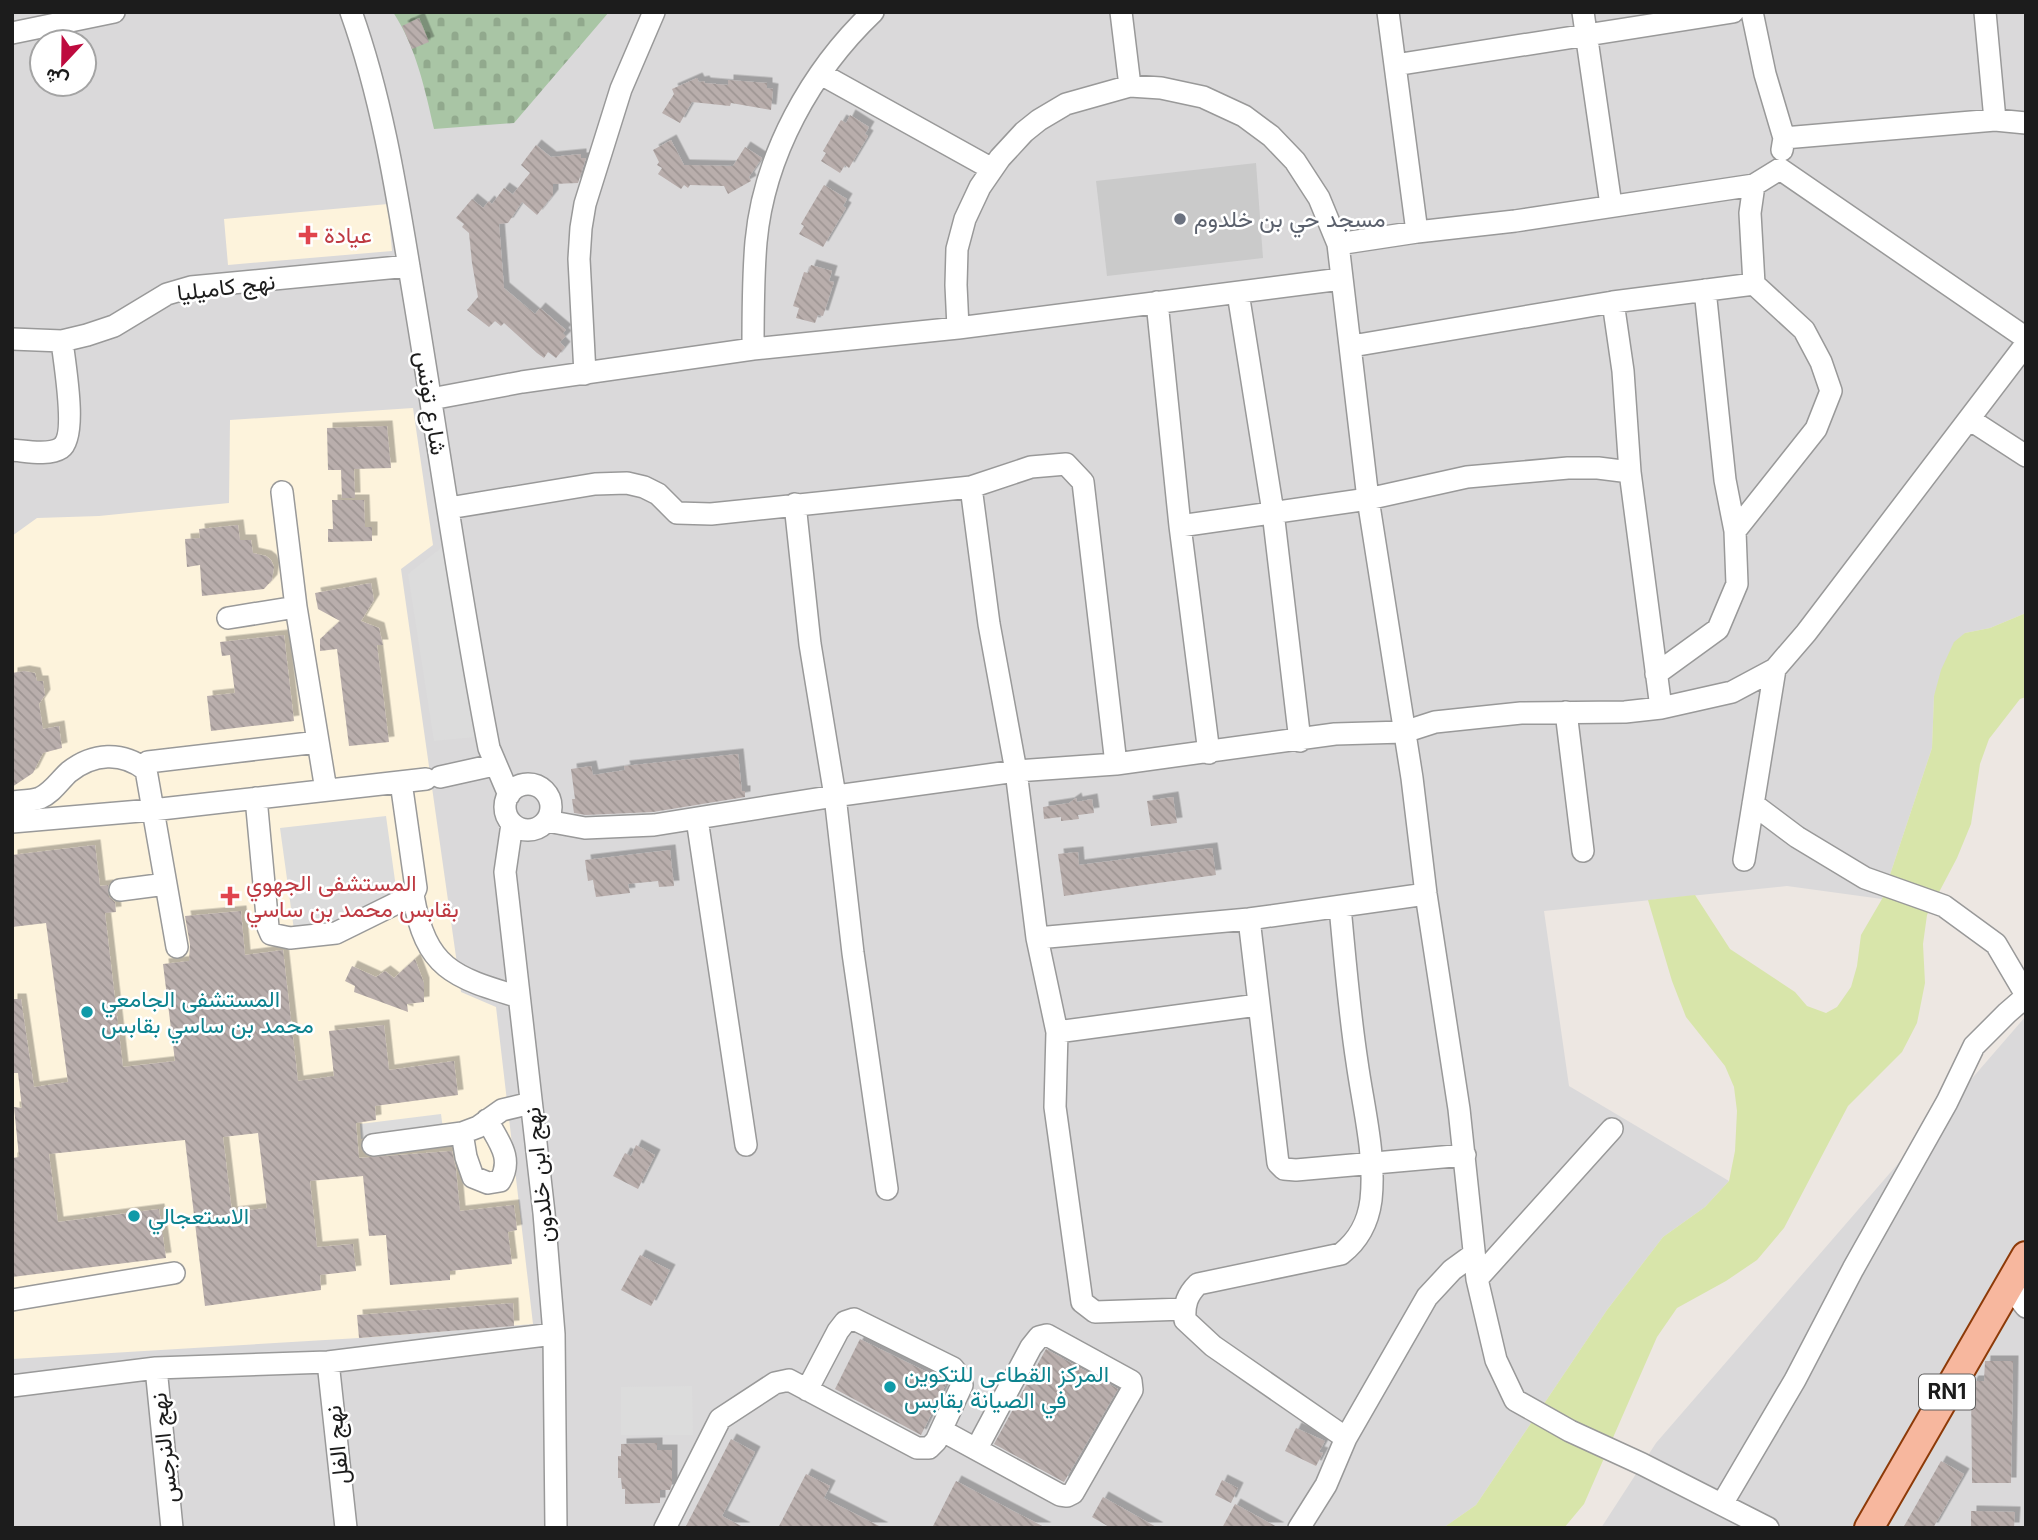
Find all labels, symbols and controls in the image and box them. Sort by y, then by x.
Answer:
north arrow [28,28,98,98]
text: ش [42,63,72,93]
place label: مسجد حي بن خلدوم [1194,205,1386,238]
marker: مسجد حي بن خلدوم [1172,211,1188,227]
place label: عيادة [324,221,372,249]
marker: عيادة [298,225,318,245]
street label: نهج كاميليا [175,267,277,309]
street label: شارع تونس [407,349,453,457]
place label: المستشفى الجهوي بقابس محمد بن ساسي [246,869,459,928]
marker: المستشفى الجهوي بقابس محمد بن ساسي [220,886,240,906]
place label: المستشفى الجامعي محمد بن ساسي بقابس [101,985,314,1044]
marker: المستشفى الجامعي محمد بن ساسي بقابس [79,1004,95,1020]
street label: نهج ابن خلدون [518,1106,562,1244]
place label: الاستعجالي [148,1202,249,1235]
marker: الاستعجالي [126,1208,142,1224]
place label: المركز القطاعى للتكوين في الصيانة بقابس [904,1360,1109,1419]
road number: RN1 [1919,1374,1975,1410]
marker: المركز القطاعى للتكوين في الصيانة بقابس [882,1379,898,1395]
street label: نهج النرجس [144,1391,186,1505]
street label: نهج الفل [319,1404,357,1486]

